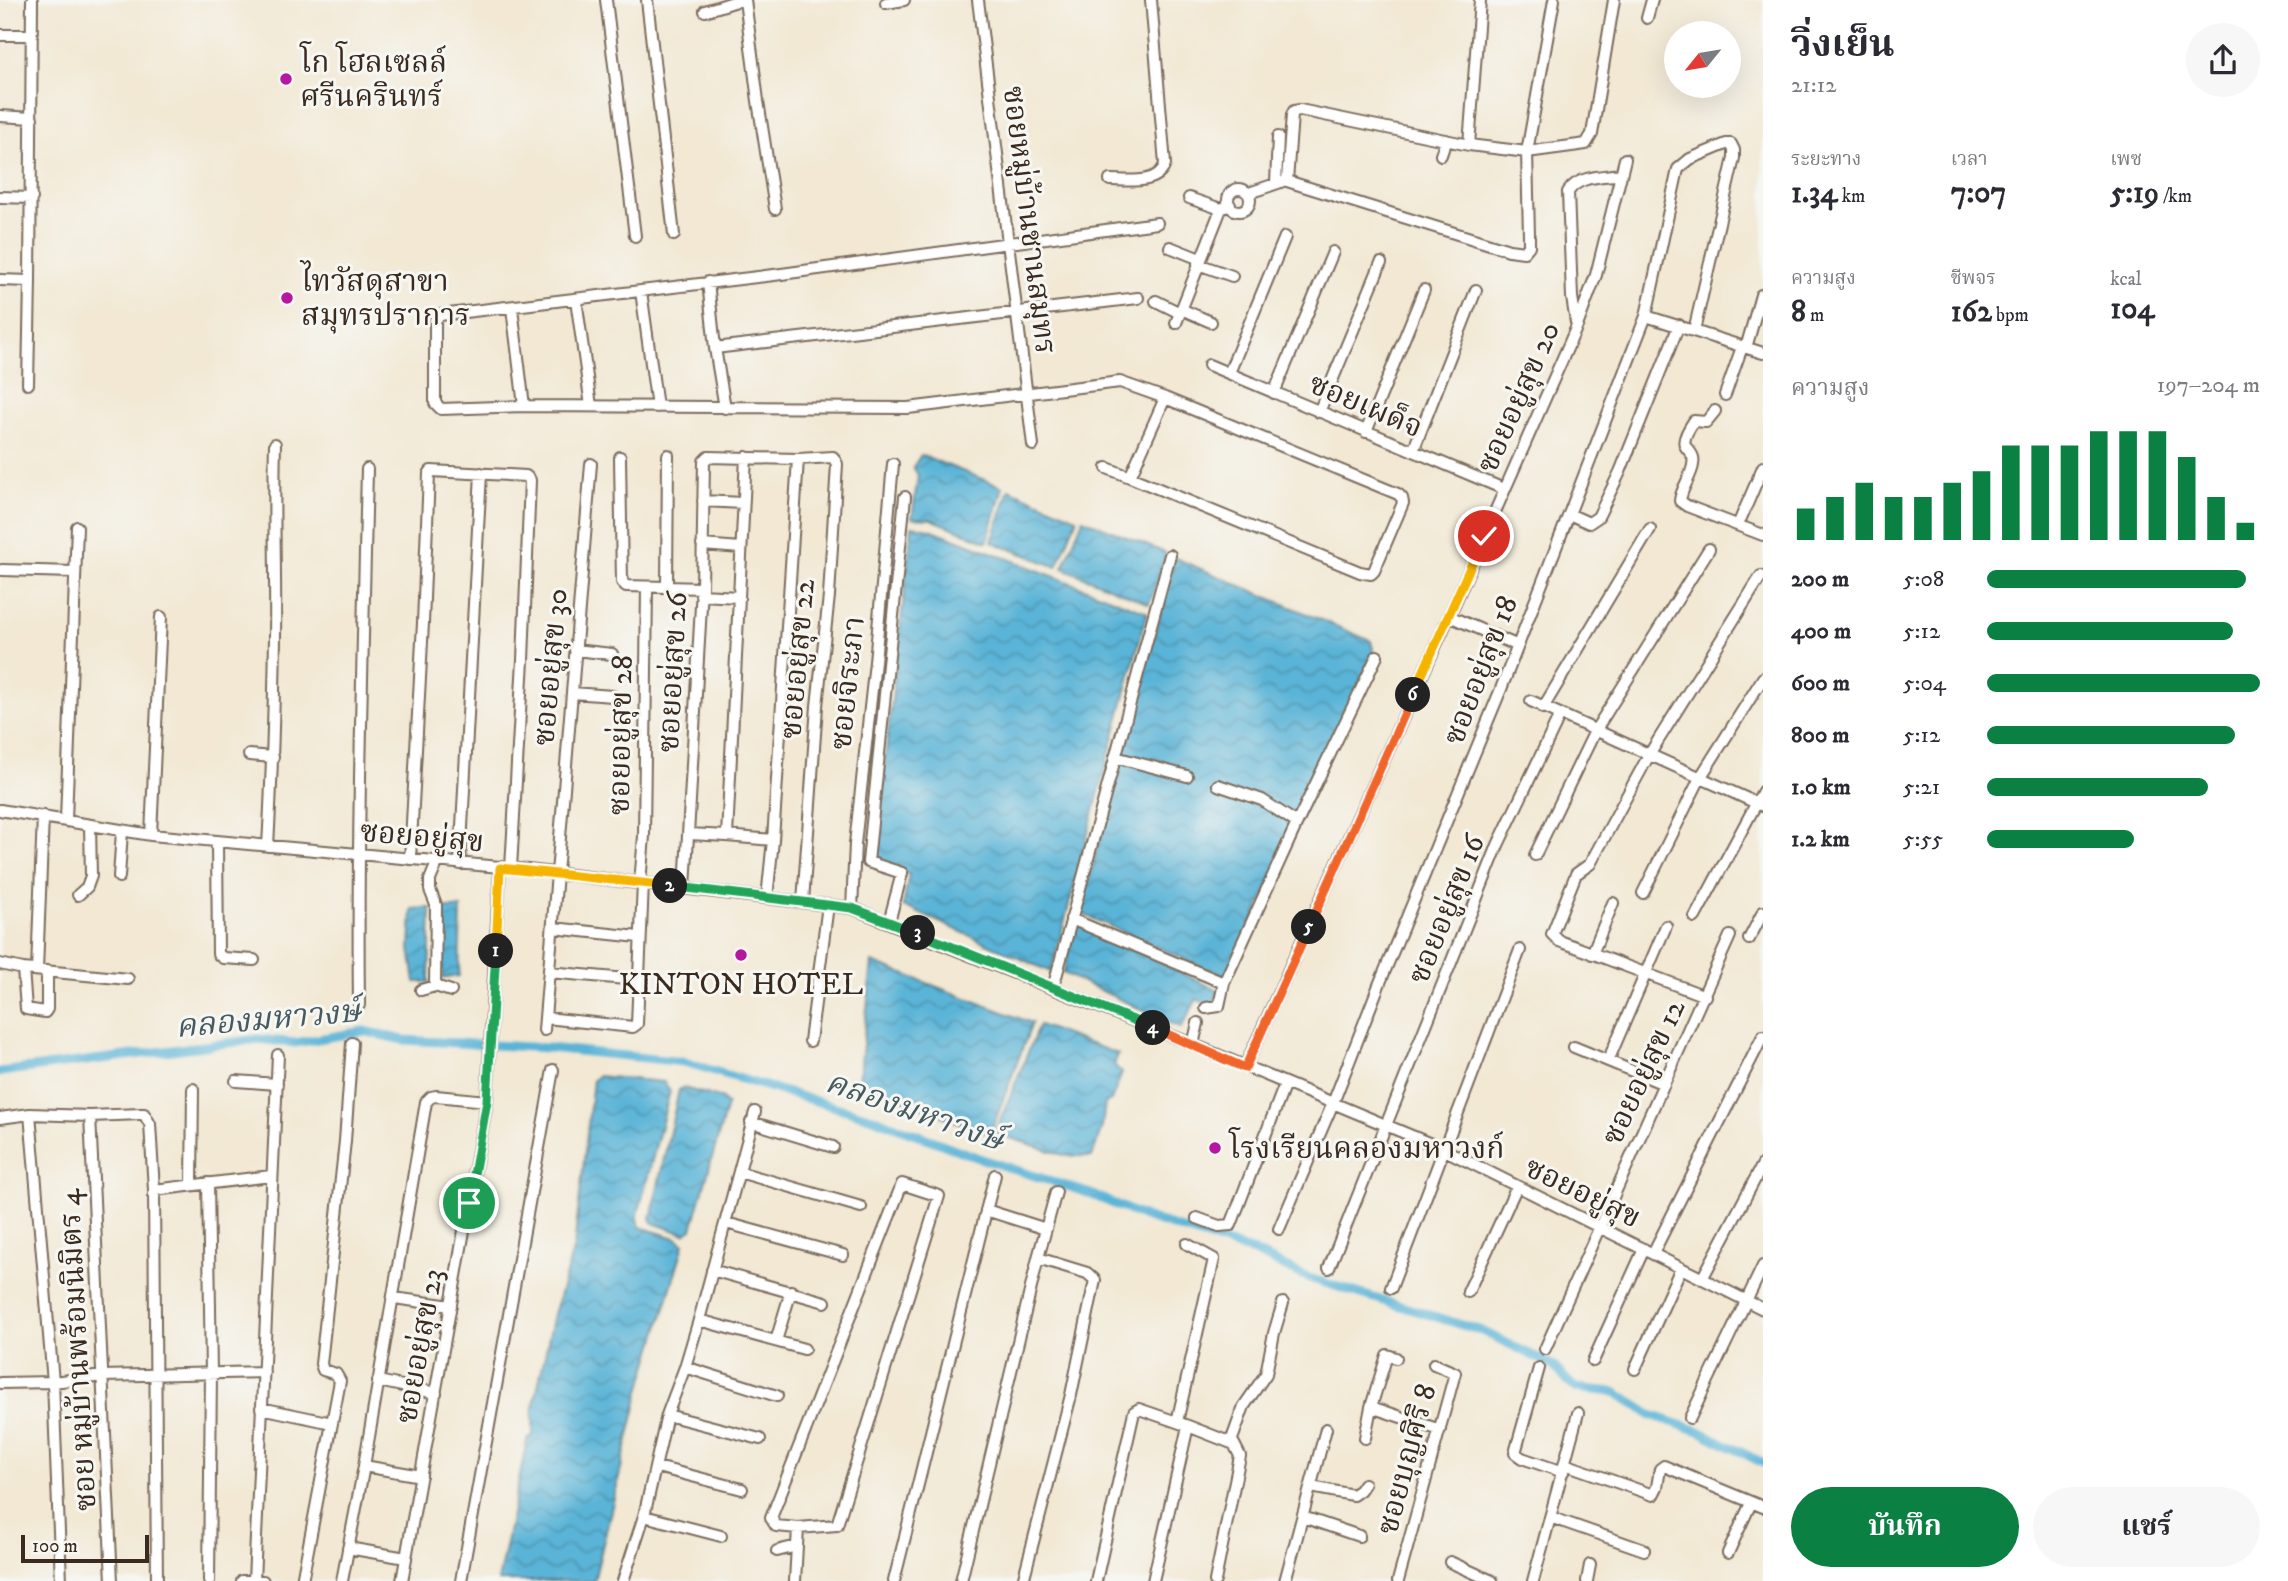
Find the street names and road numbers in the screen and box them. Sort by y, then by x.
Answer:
street label: ซอยหมู่บ้านชานสมุทร [994,84,1063,356]
street label: ซอยอยู่สุข 20 [1470,316,1569,479]
street label: ซอยเผด็จ [1303,366,1428,447]
street label: ซอยอยู่สุข 22 [773,577,824,741]
street label: ซอยอยู่สุข 30 [526,587,577,747]
street label: ซอยอยู่สุข 26 [651,589,696,753]
street label: ซอยอยู่สุข 18 [1436,591,1527,750]
street label: ซอยจิระภา [823,615,874,752]
street label: ซอยอยู่สุข 28 [602,654,641,816]
street label: ซอยอยู่สุข [358,814,485,861]
street label: ซอยอยู่สุข 16 [1401,828,1495,989]
street label: ซอยอยู่สุข 12 [1595,994,1694,1151]
street label: ซอยอยู่สุข [1518,1149,1646,1237]
street label: ซอย หมู่บ้านพร้อมนิมิตร 4 [52,1187,105,1512]
street label: ซอยอยู่สุข 23 [389,1266,452,1427]
street label: ซอยบุญศิริ 8 [1370,1380,1445,1539]

